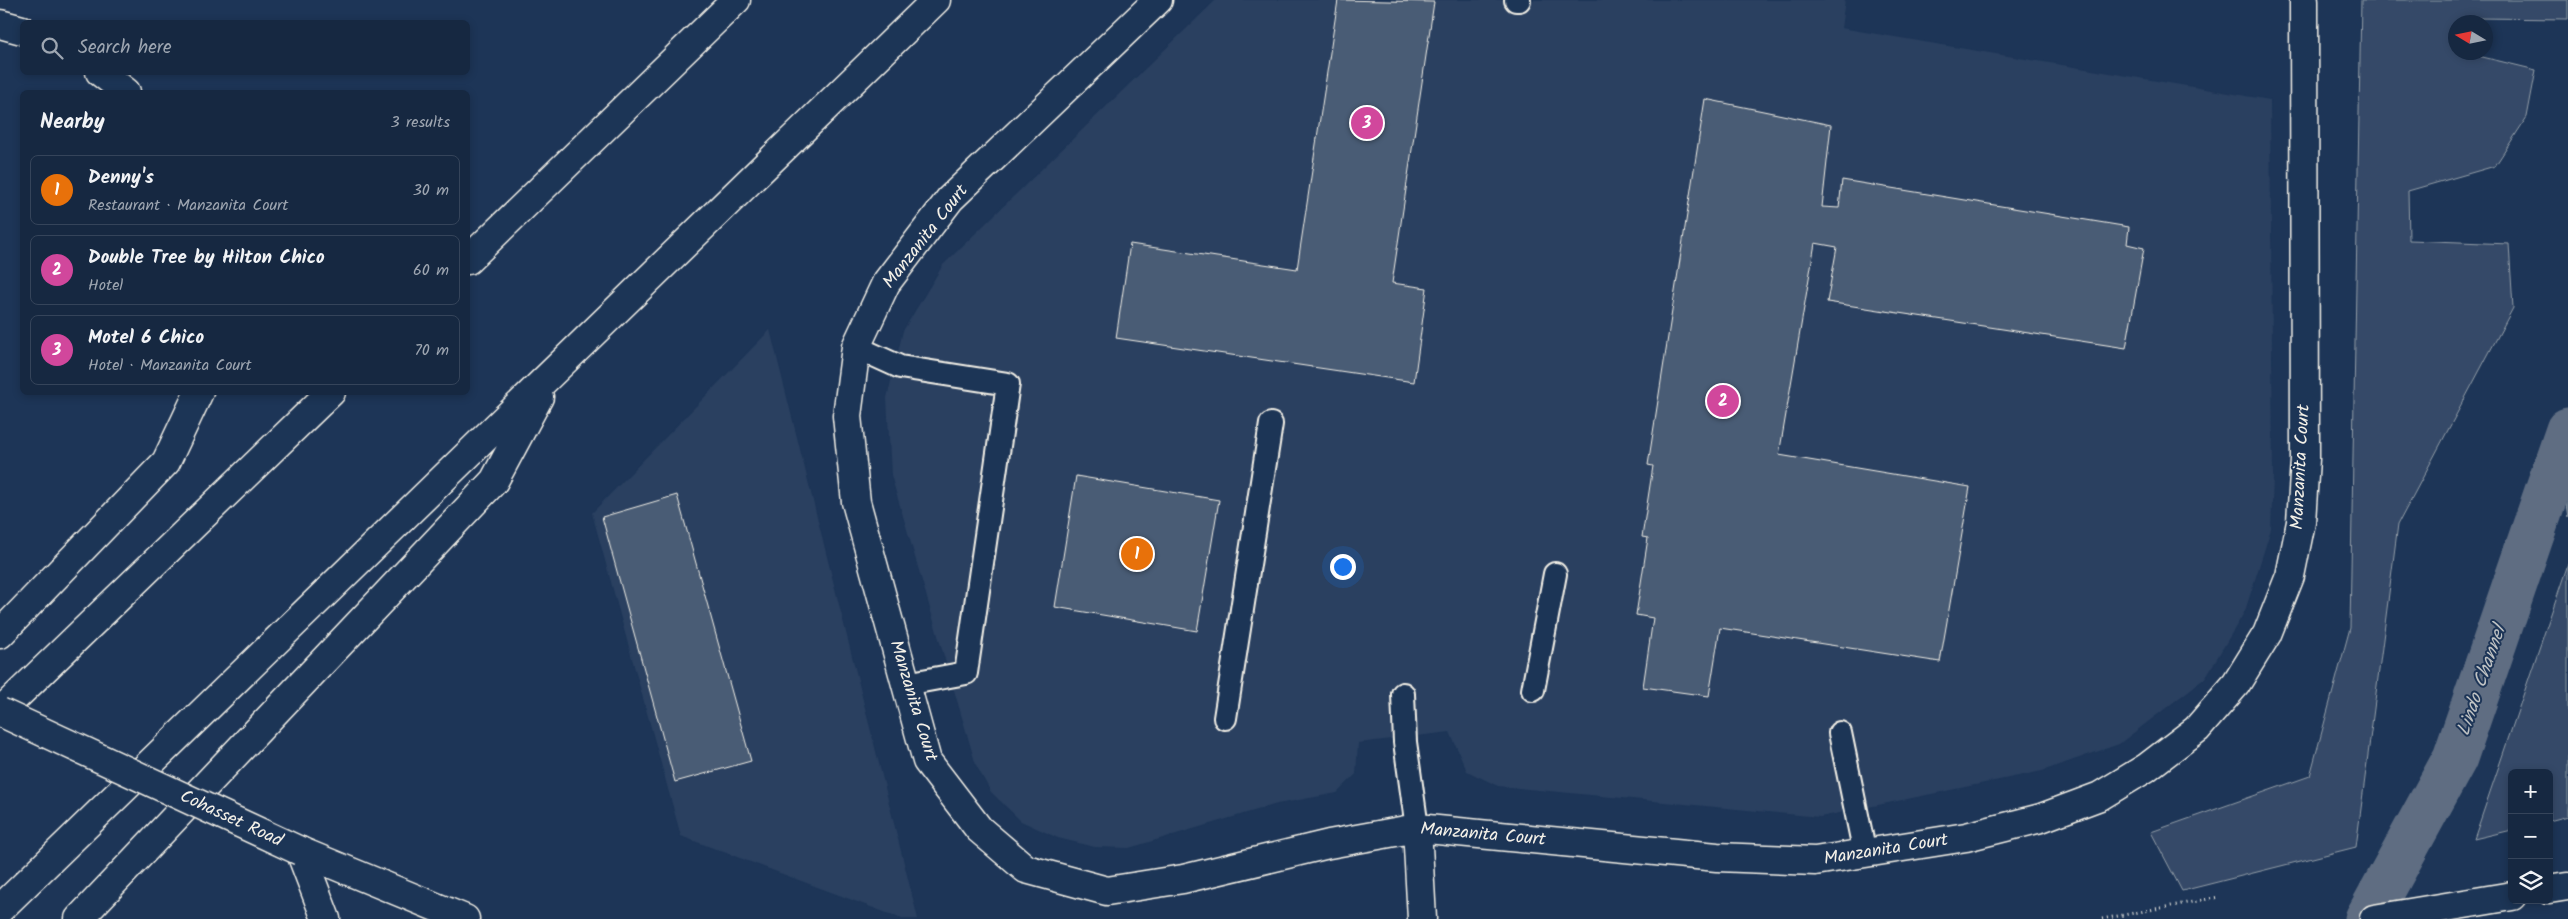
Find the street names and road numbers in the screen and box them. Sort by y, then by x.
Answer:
street label: Manzanita Court [876,178,977,295]
street label: Manzanita Court [2283,402,2319,530]
street label: Manzanita Court [881,637,946,766]
street label: Cohasset Road [175,782,288,856]
street label: Manzanita Court [1419,815,1548,855]
street label: Manzanita Court [1822,826,1951,874]

